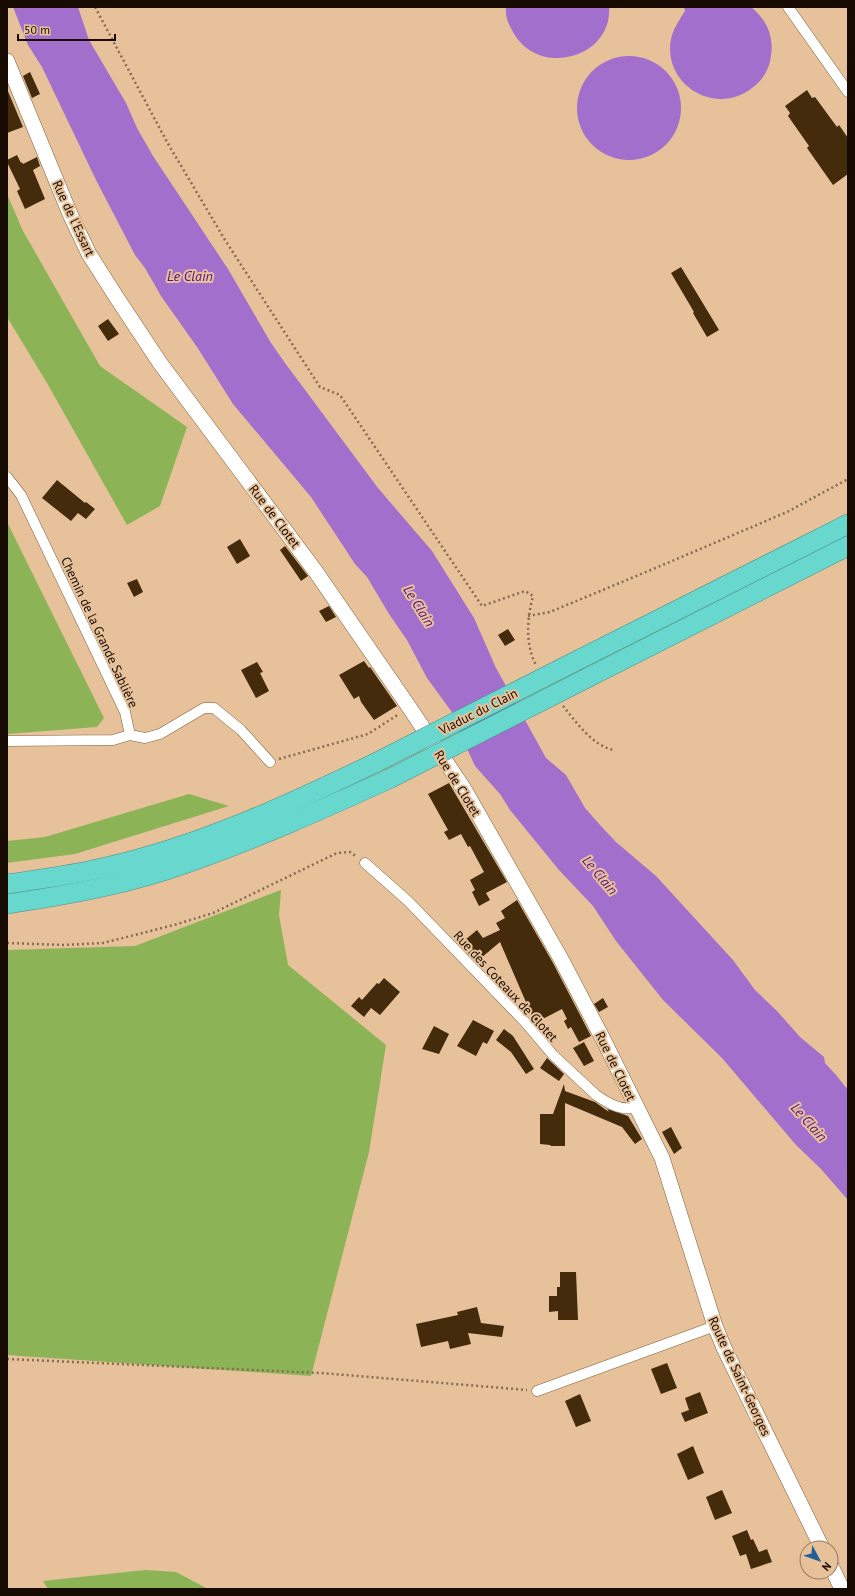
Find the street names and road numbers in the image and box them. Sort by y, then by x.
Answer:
street label: Rue de l'Essart [49,177,99,259]
street label: Rue de Clotet [245,481,304,552]
street label: Chemin de la Grande Sablière [57,554,142,710]
street label: Viaduc du Clain [435,684,520,739]
street label: Rue de Clotet [430,747,485,820]
street label: Rue des Coteaux de Clotet [450,927,562,1046]
street label: Rue de Clotet [591,1029,640,1104]
street label: Route de Saint-Georges [704,1314,775,1439]

